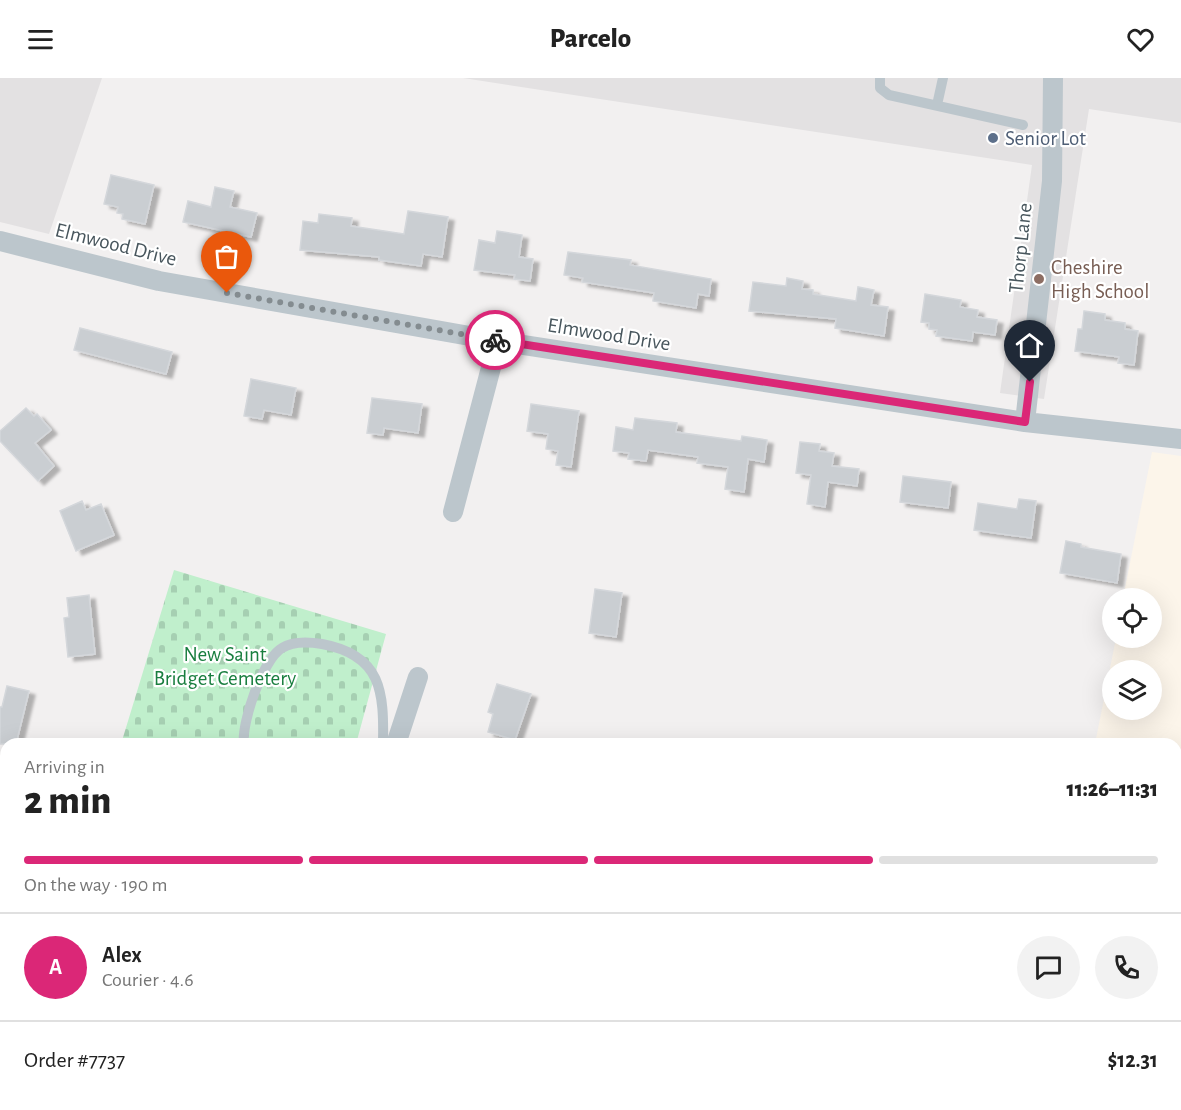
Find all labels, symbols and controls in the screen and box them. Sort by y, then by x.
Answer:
icon: menu [24,23,57,56]
icon: heart [1124,23,1157,56]
text: Parcelo [550,25,631,52]
place label: Senior Lot [1005,128,1086,149]
marker: Senior Lot [986,131,1000,145]
street label: Thorp Lane [1005,202,1036,294]
street label: Elmwood Drive [53,219,179,270]
pin [201,231,252,293]
icon: bag [210,240,243,273]
place label: Cheshire High School [1051,257,1149,302]
marker: Cheshire High School [1032,272,1046,286]
courier [465,310,525,370]
street label: Elmwood Drive [546,314,672,355]
pin [1004,320,1055,382]
icon: bike [479,324,512,357]
icon: home [1013,329,1046,362]
map controls [1102,588,1162,720]
button: locate [1102,588,1162,648]
park label: New Saint Bridget Cemetery [154,644,296,689]
button: layers [1102,660,1162,720]
text: Arriving in [24,757,105,777]
text: 11:26–11:31 [1067,778,1158,800]
text: 2 min [24,782,111,821]
text: On the way · 190 m [24,875,168,895]
button: chat [1017,936,1080,999]
button: phone [1095,936,1158,999]
text: Alex [102,944,142,966]
text: A [49,956,62,978]
text: Courier · 4.6 [102,970,194,990]
text: Order #7737 [24,1049,125,1071]
text: $12.31 [1107,1049,1158,1071]

